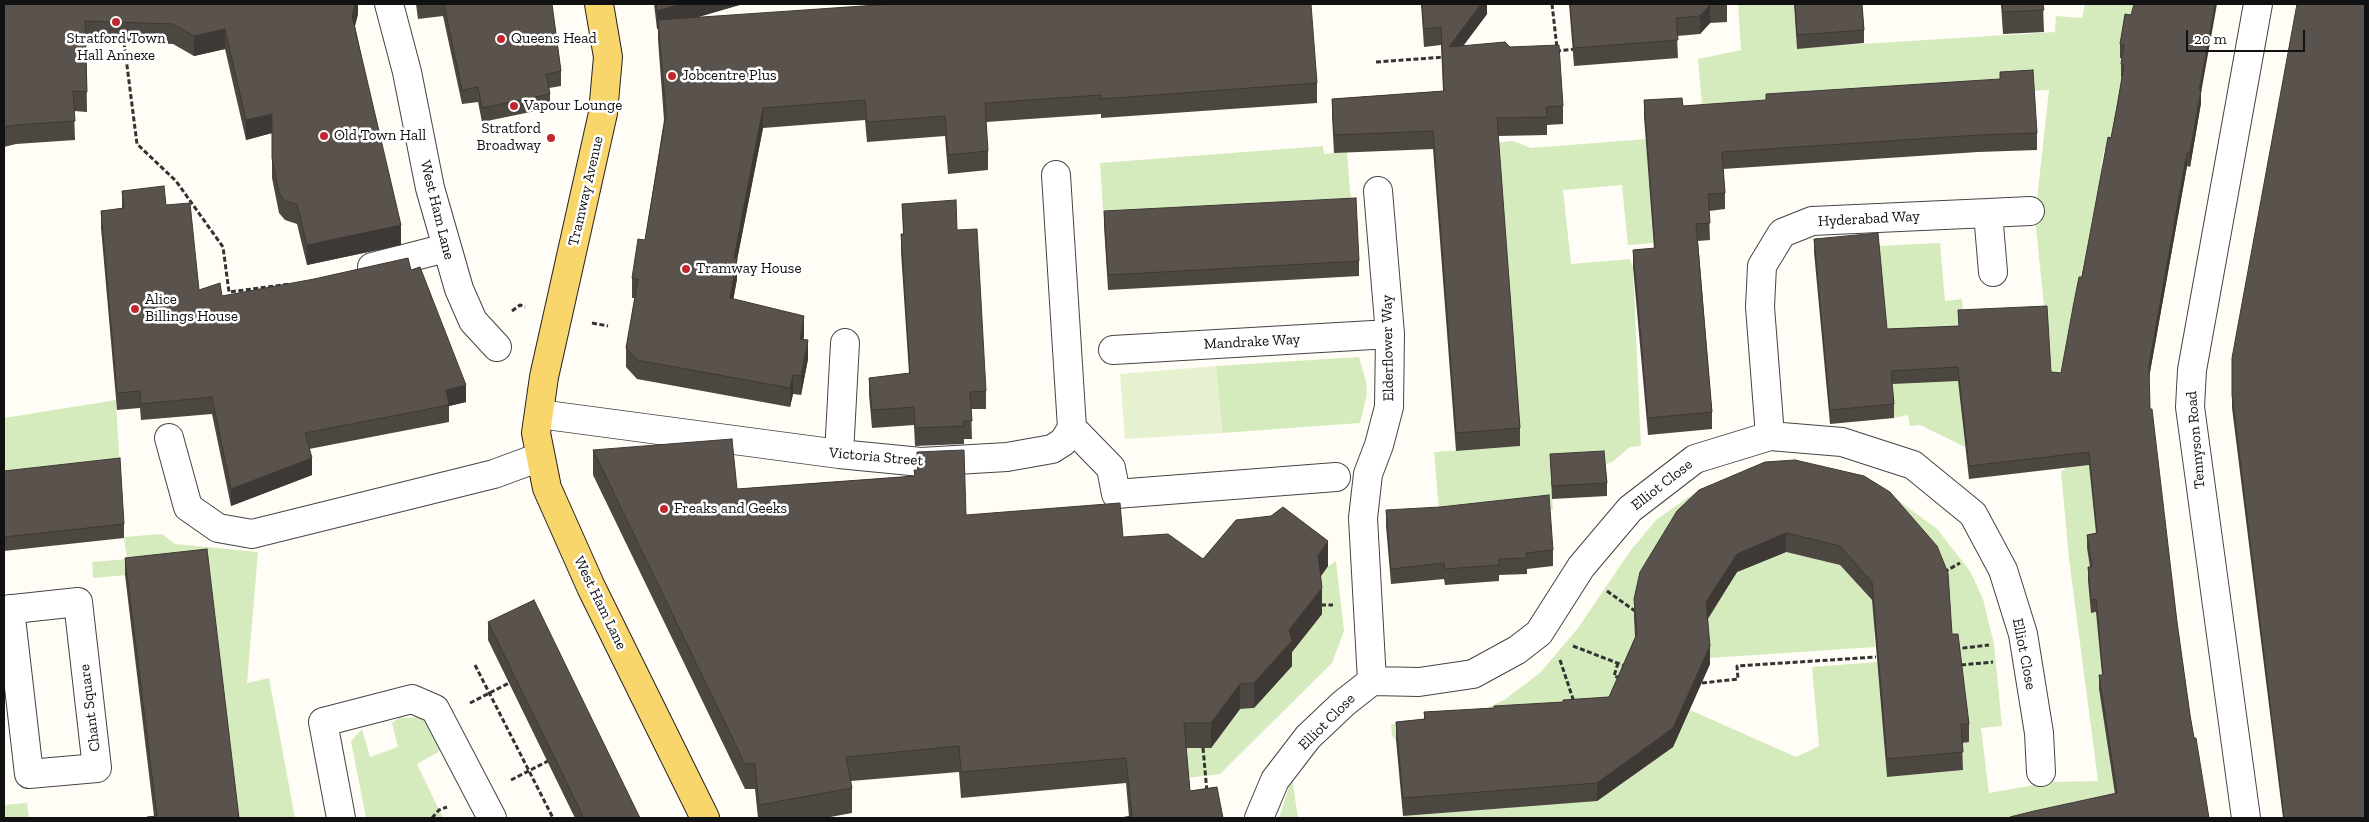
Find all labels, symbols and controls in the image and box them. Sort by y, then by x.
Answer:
marker: Stratford Town Hall Annexe [110,16,122,28]
scale bar [2189,20,2308,52]
place label: Stratford Town Hall Annexe [67,30,165,65]
place label: Queens Head [511,30,597,48]
text: 20 m [2194,30,2227,48]
marker: Queens Head [495,33,507,45]
place label: Jobcentre Plus [682,67,777,85]
marker: Jobcentre Plus [666,70,678,82]
place label: Vapour Lounge [524,97,622,115]
marker: Vapour Lounge [508,100,520,112]
place label: Stratford Broadway [477,120,541,155]
place label: Old Town Hall [334,127,426,145]
marker: Old Town Hall [318,130,330,142]
marker: Stratford Broadway [545,132,557,144]
street label: Tramway Avenue [565,134,607,248]
street label: West Ham Lane [416,158,458,262]
street label: Hyderabad Way [1818,207,1920,231]
place label: Tramway House [696,260,801,278]
marker: Tramway House [680,263,692,275]
place label: Alice Billings House [145,291,238,326]
street label: Elderflower Way [1378,295,1398,401]
marker: Alice Billings House [129,303,141,315]
street label: Mandrake Way [1203,330,1301,354]
street label: Tennyson Road [2183,390,2209,490]
street label: Victoria Street [828,444,924,470]
street label: Elliot Close [1628,456,1696,514]
place label: Freaks and Geeks [674,500,787,518]
marker: Freaks and Geeks [658,503,670,515]
street label: West Ham Lane [570,553,630,653]
street label: Elliot Close [2008,617,2040,691]
street label: Chant Square [76,663,104,753]
street label: Elliot Close [1295,690,1359,754]

